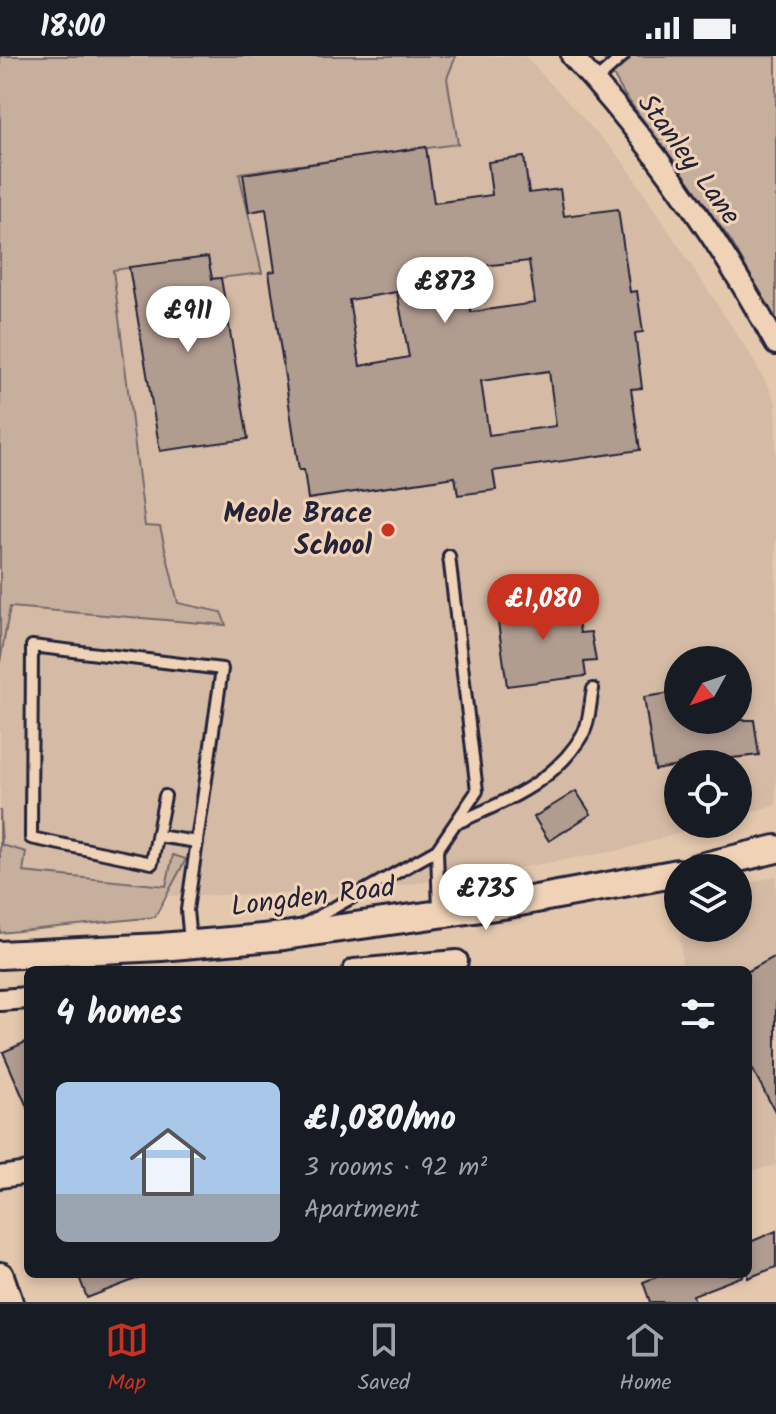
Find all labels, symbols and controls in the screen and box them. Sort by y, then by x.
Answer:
text: 18:00 [40,4,105,52]
street label: Stanley Lane [625,85,752,236]
pin: £873 [398,257,492,325]
text: £873 [415,262,475,304]
pin: £911 [141,286,235,354]
text: £911 [164,291,212,333]
place label: Meole Brace School [223,492,373,569]
marker: Meole Brace School [379,521,397,539]
pin: £1,080 [478,574,608,642]
text: £1,080 [505,579,581,621]
north arrow [664,646,752,734]
map controls [664,646,752,942]
button: locate [664,750,752,838]
button: layers [664,854,752,942]
pin: £735 [439,864,533,932]
street label: Longden Road [228,865,399,930]
text: £735 [457,869,515,911]
text: 4 homes [56,987,183,1041]
icon: filters [676,992,720,1036]
text: £1,080/mo [304,1093,456,1147]
icon: home [120,1114,216,1210]
text: 3 rooms · 92 m² [304,1147,487,1189]
text: Apartment [304,1189,419,1231]
tab: Map [105,1318,149,1401]
tab: Saved [358,1318,410,1401]
tab: Home [619,1318,671,1401]

